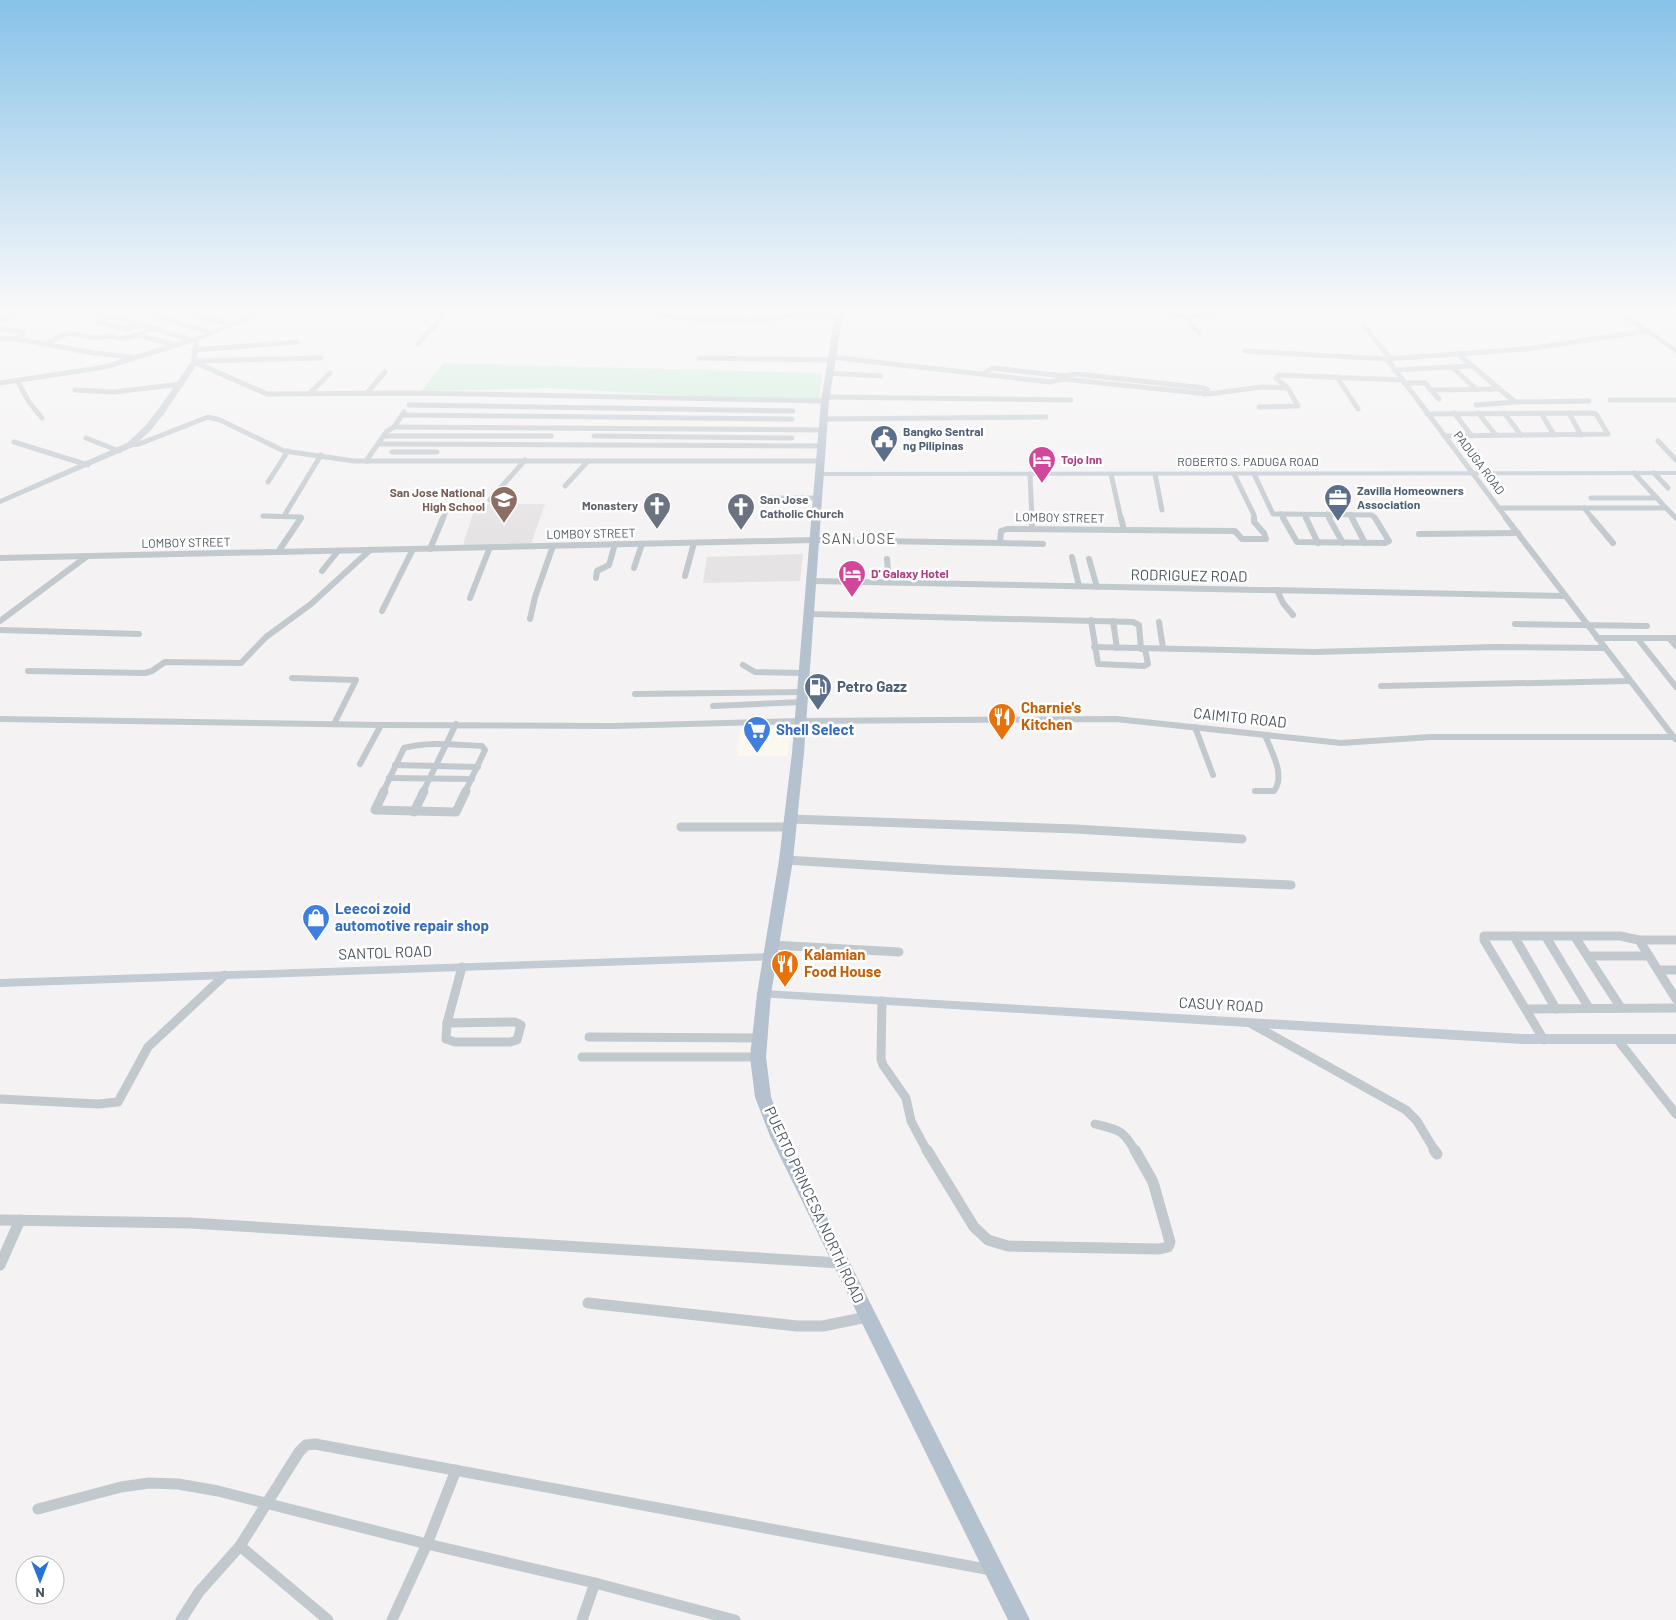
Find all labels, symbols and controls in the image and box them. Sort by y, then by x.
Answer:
public building icon: Bangko Sentral ng Pilipinas [869,424,899,463]
place label: Bangko Sentral ng Pilipinas [903,424,984,452]
street label: PADUGA ROAD [1451,428,1508,497]
hotel icon: Tojo Inn [1027,445,1057,484]
place label: Tojo Inn [1061,452,1102,466]
street label: ROBERTO S. PADUGA ROAD [1177,454,1319,468]
office icon: Zavilla Homeowners Association [1323,483,1353,522]
place label: Zavilla Homeowners Association [1357,483,1464,511]
place label: San Jose National High School [390,485,485,513]
school or university icon: San Jose National High School [489,485,519,524]
church icon: Monastery [642,491,672,530]
church icon: San Jose Catholic Church [726,492,756,531]
place label: San Jose Catholic Church [760,492,844,520]
place label: Monastery [582,498,638,512]
street label: LOMBOY STREET [1015,509,1105,525]
street label: LOMBOY STREET [546,525,636,541]
district label: SAN JOSE [822,529,896,547]
street label: LOMBOY STREET [141,534,231,550]
hotel icon: D' Galaxy Hotel [837,559,867,598]
street label: RODRIGUEZ ROAD [1130,565,1248,585]
place label: D' Galaxy Hotel [871,566,949,580]
fuel station icon: Petro Gazz [803,672,833,711]
place label: Petro Gazz [837,677,907,695]
place label: Charnie's Kitchen [1021,698,1082,733]
restaurant icon: Charnie's Kitchen [987,702,1017,741]
street label: CAIMITO ROAD [1193,703,1288,731]
supermarket icon: Shell Select [742,715,772,754]
place label: Shell Select [776,720,855,738]
place label: Leecoi zoid automotive repair shop [335,899,489,934]
shop icon: Leecoi zoid automotive repair shop [301,903,331,942]
street label: SANTOL ROAD [338,941,432,963]
place label: Kalamian Food House [804,945,881,980]
restaurant icon: Kalamian Food House [770,949,800,988]
street label: CASUY ROAD [1178,993,1264,1015]
street label: PUERTO PRINCESA NORTH ROAD [761,1103,868,1306]
north arrow [15,1555,65,1605]
text: N [35,1585,45,1602]

